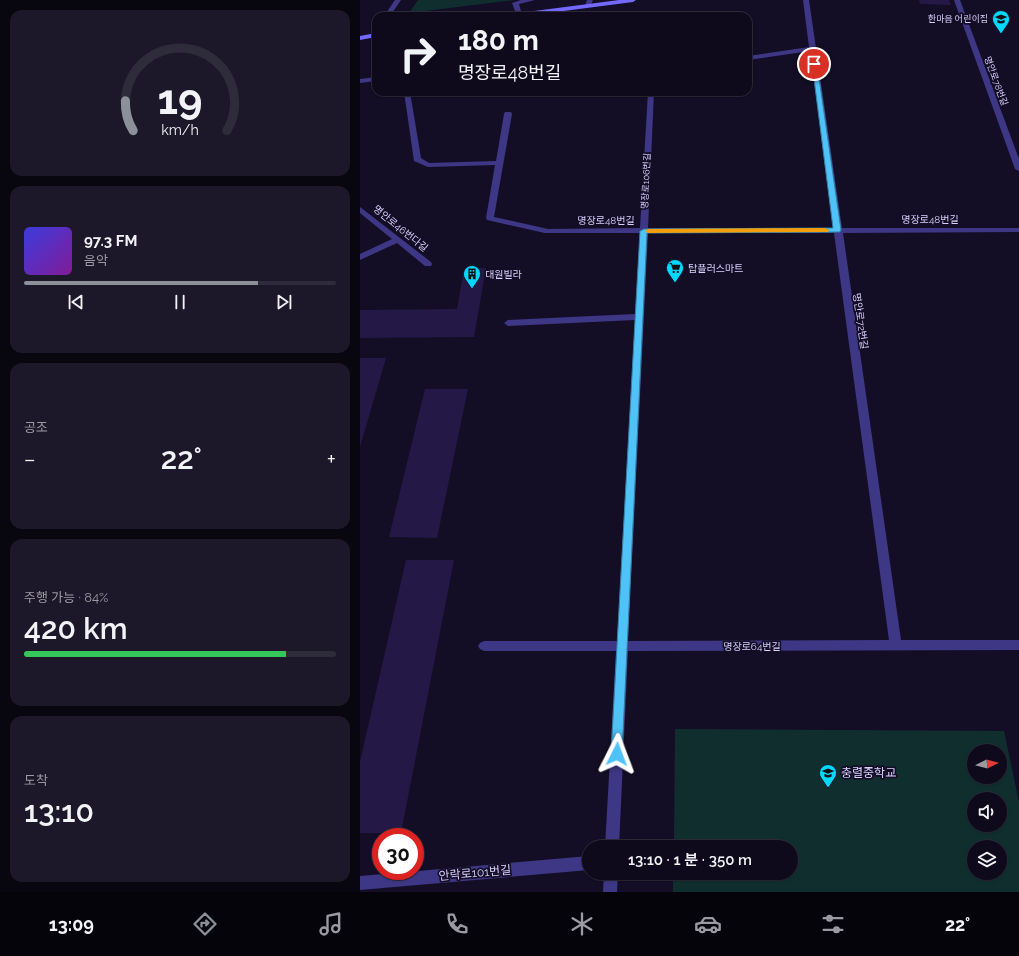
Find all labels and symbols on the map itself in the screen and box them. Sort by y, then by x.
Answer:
school or university icon: 한마음 어린이집 [991,9,1011,34]
place label: 한마음 어린이집 [928,14,988,24]
pin [797,47,831,81]
street label: 명안로78번길 [982,55,1010,107]
street label: 명장로106번길 [640,153,652,209]
street label: 명안로46번다길 [371,203,430,254]
street label: 명장로48번길 [901,214,959,225]
street label: 명장로48번길 [577,215,635,226]
supermarket icon: 탑플러스마트 [665,258,685,283]
place label: 탑플러스마트 [688,263,743,274]
building icon: 대원빌라 [462,264,482,289]
place label: 대원빌라 [485,269,523,280]
street label: 명안로72번길 [851,292,870,350]
street label: 명장로64번길 [723,641,781,652]
position arrow [596,733,638,775]
north arrow [967,744,1007,784]
school or university icon: 충렬중학교 [818,763,838,788]
place label: 충렬중학교 [841,766,896,780]
speed limit sign: 30 [372,828,424,880]
street label: 안락로101번길 [438,863,512,883]

